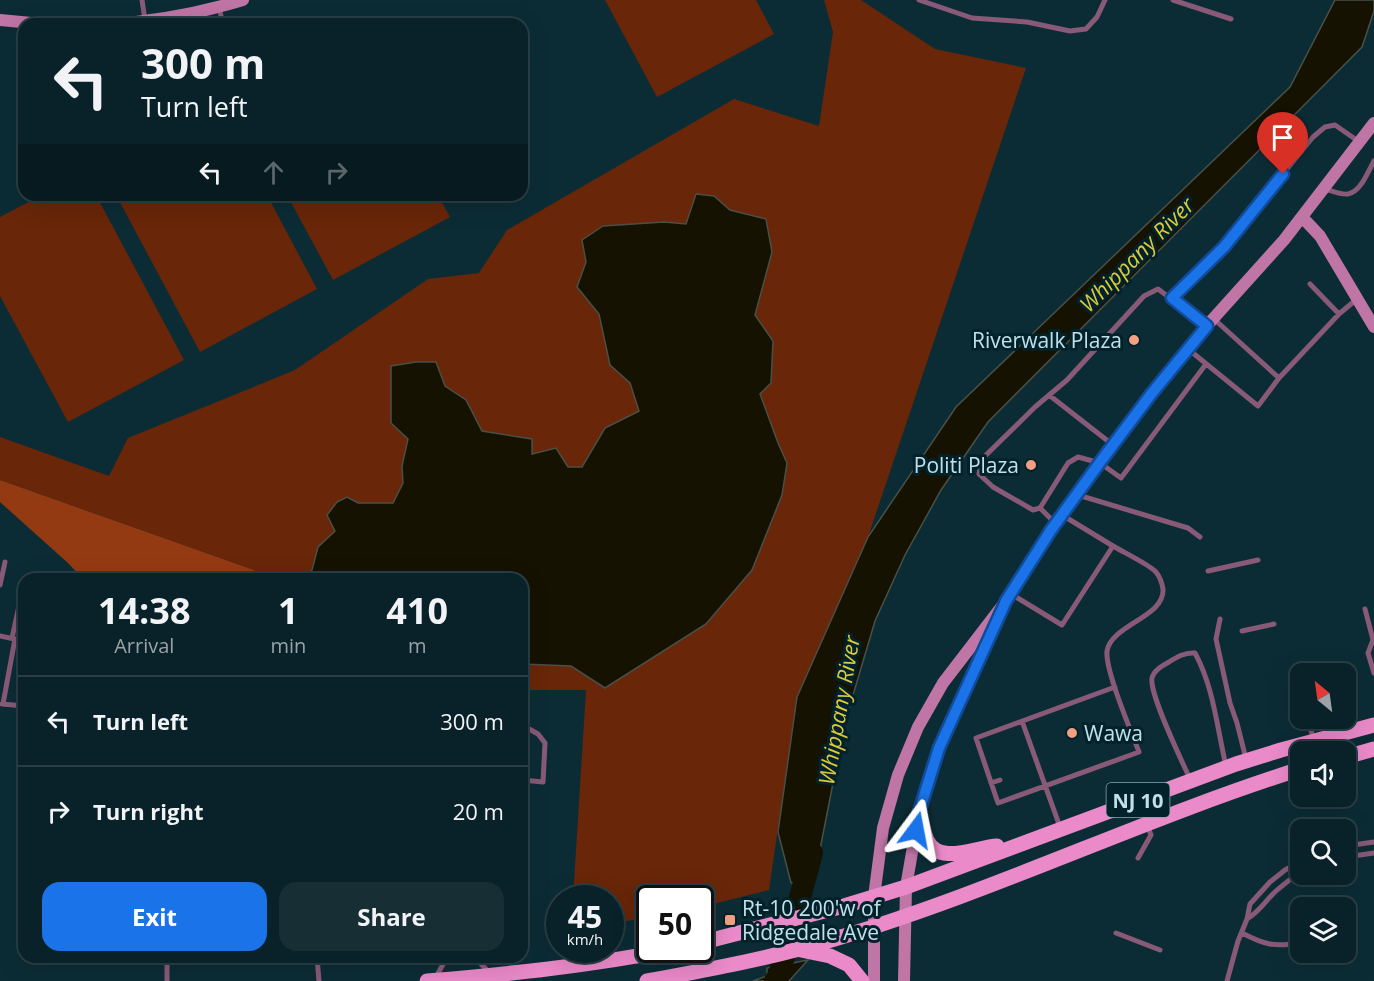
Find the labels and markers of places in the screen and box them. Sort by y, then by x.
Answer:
pin [1257,112,1308,174]
place label: Riverwalk Plaza [972,326,1122,354]
marker: Riverwalk Plaza [1127,333,1141,347]
place label: Politi Plaza [914,451,1019,479]
marker: Politi Plaza [1024,458,1038,472]
place label: Wawa [1084,719,1143,747]
marker: Wawa [1065,726,1079,740]
place label: Rt-10 200'w of Ridgedale Ave [742,894,883,946]
marker: Rt-10 200'w of Ridgedale Ave [723,913,737,927]

